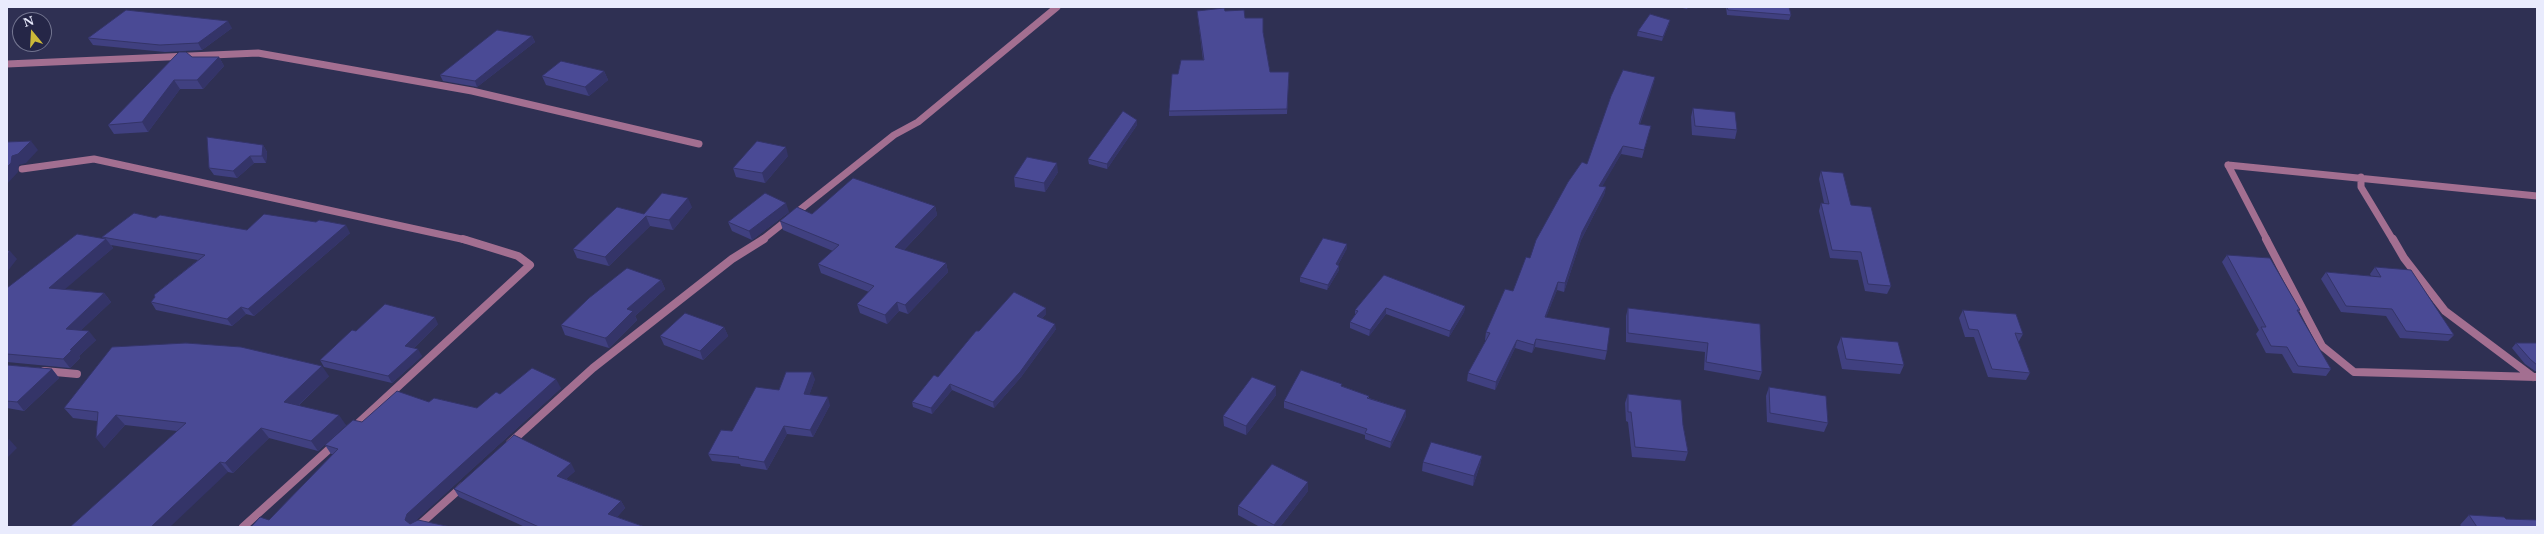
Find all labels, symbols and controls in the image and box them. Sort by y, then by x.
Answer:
north arrow [12,12,52,52]
text: N [22,13,36,30]

